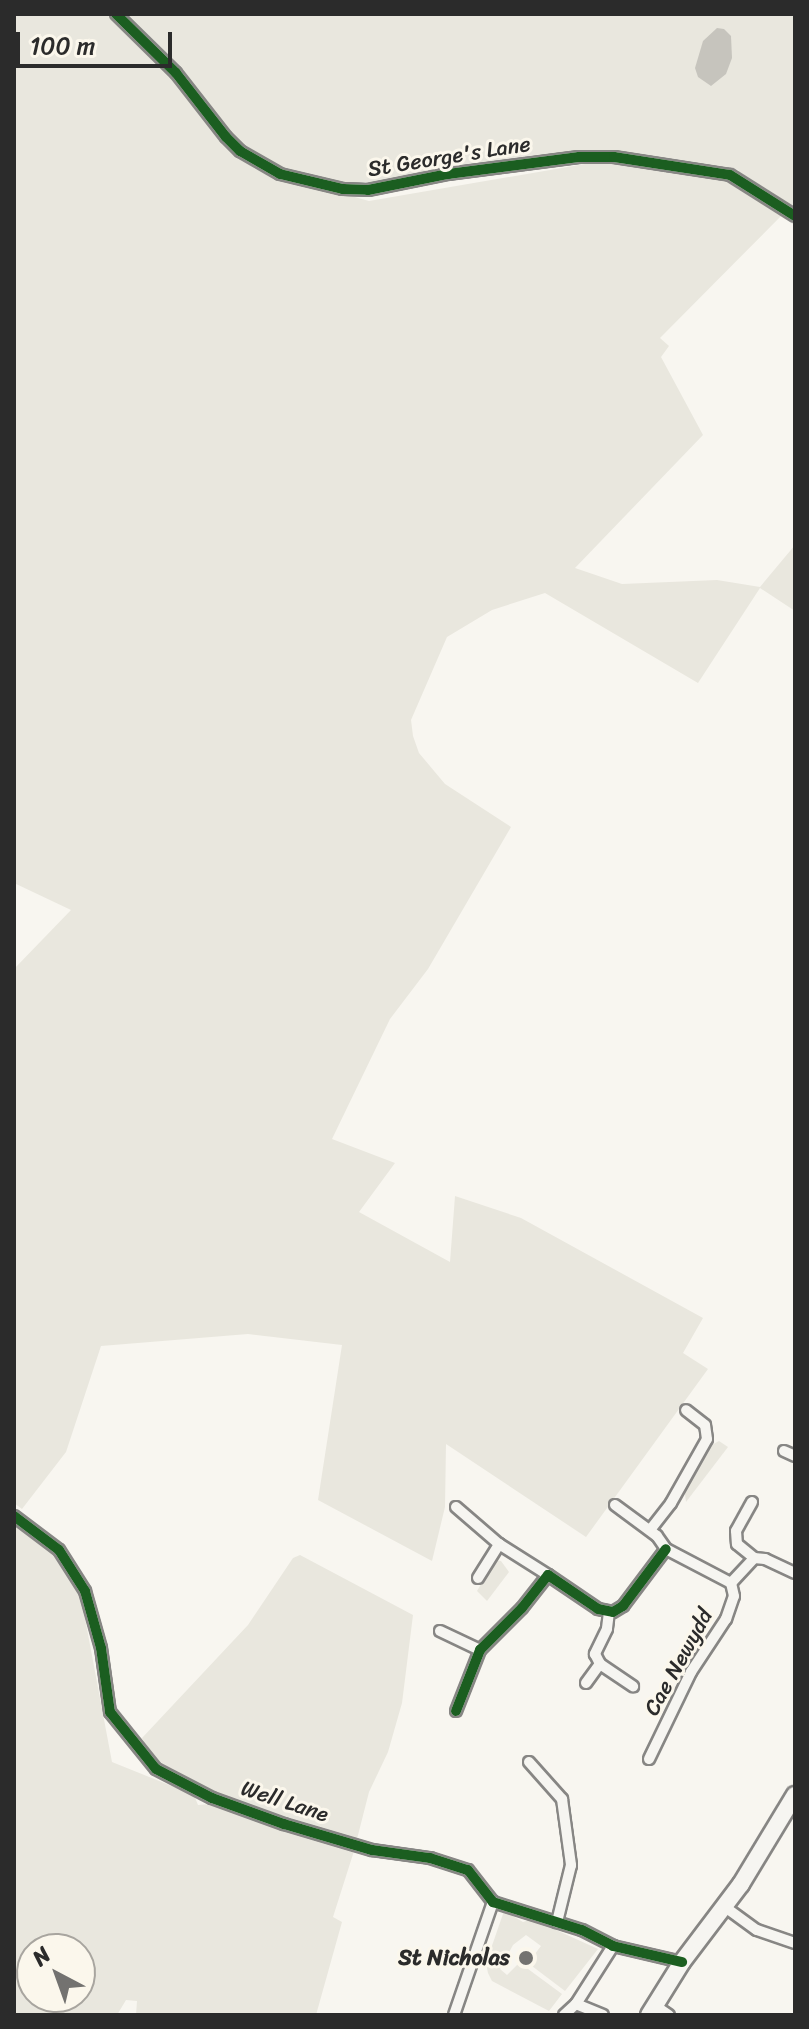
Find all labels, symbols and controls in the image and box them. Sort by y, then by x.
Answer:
scale bar [20,16,176,66]
text: 100 m [30,25,95,67]
street label: St George's Lane [366,130,532,182]
street label: Cae Newydd [638,1604,718,1720]
street label: Well Lane [238,1774,332,1828]
north arrow [16,1933,96,2013]
text: N [23,1936,60,1976]
place label: St Nicholas [398,1945,510,1971]
marker: St Nicholas [517,1949,535,1967]

